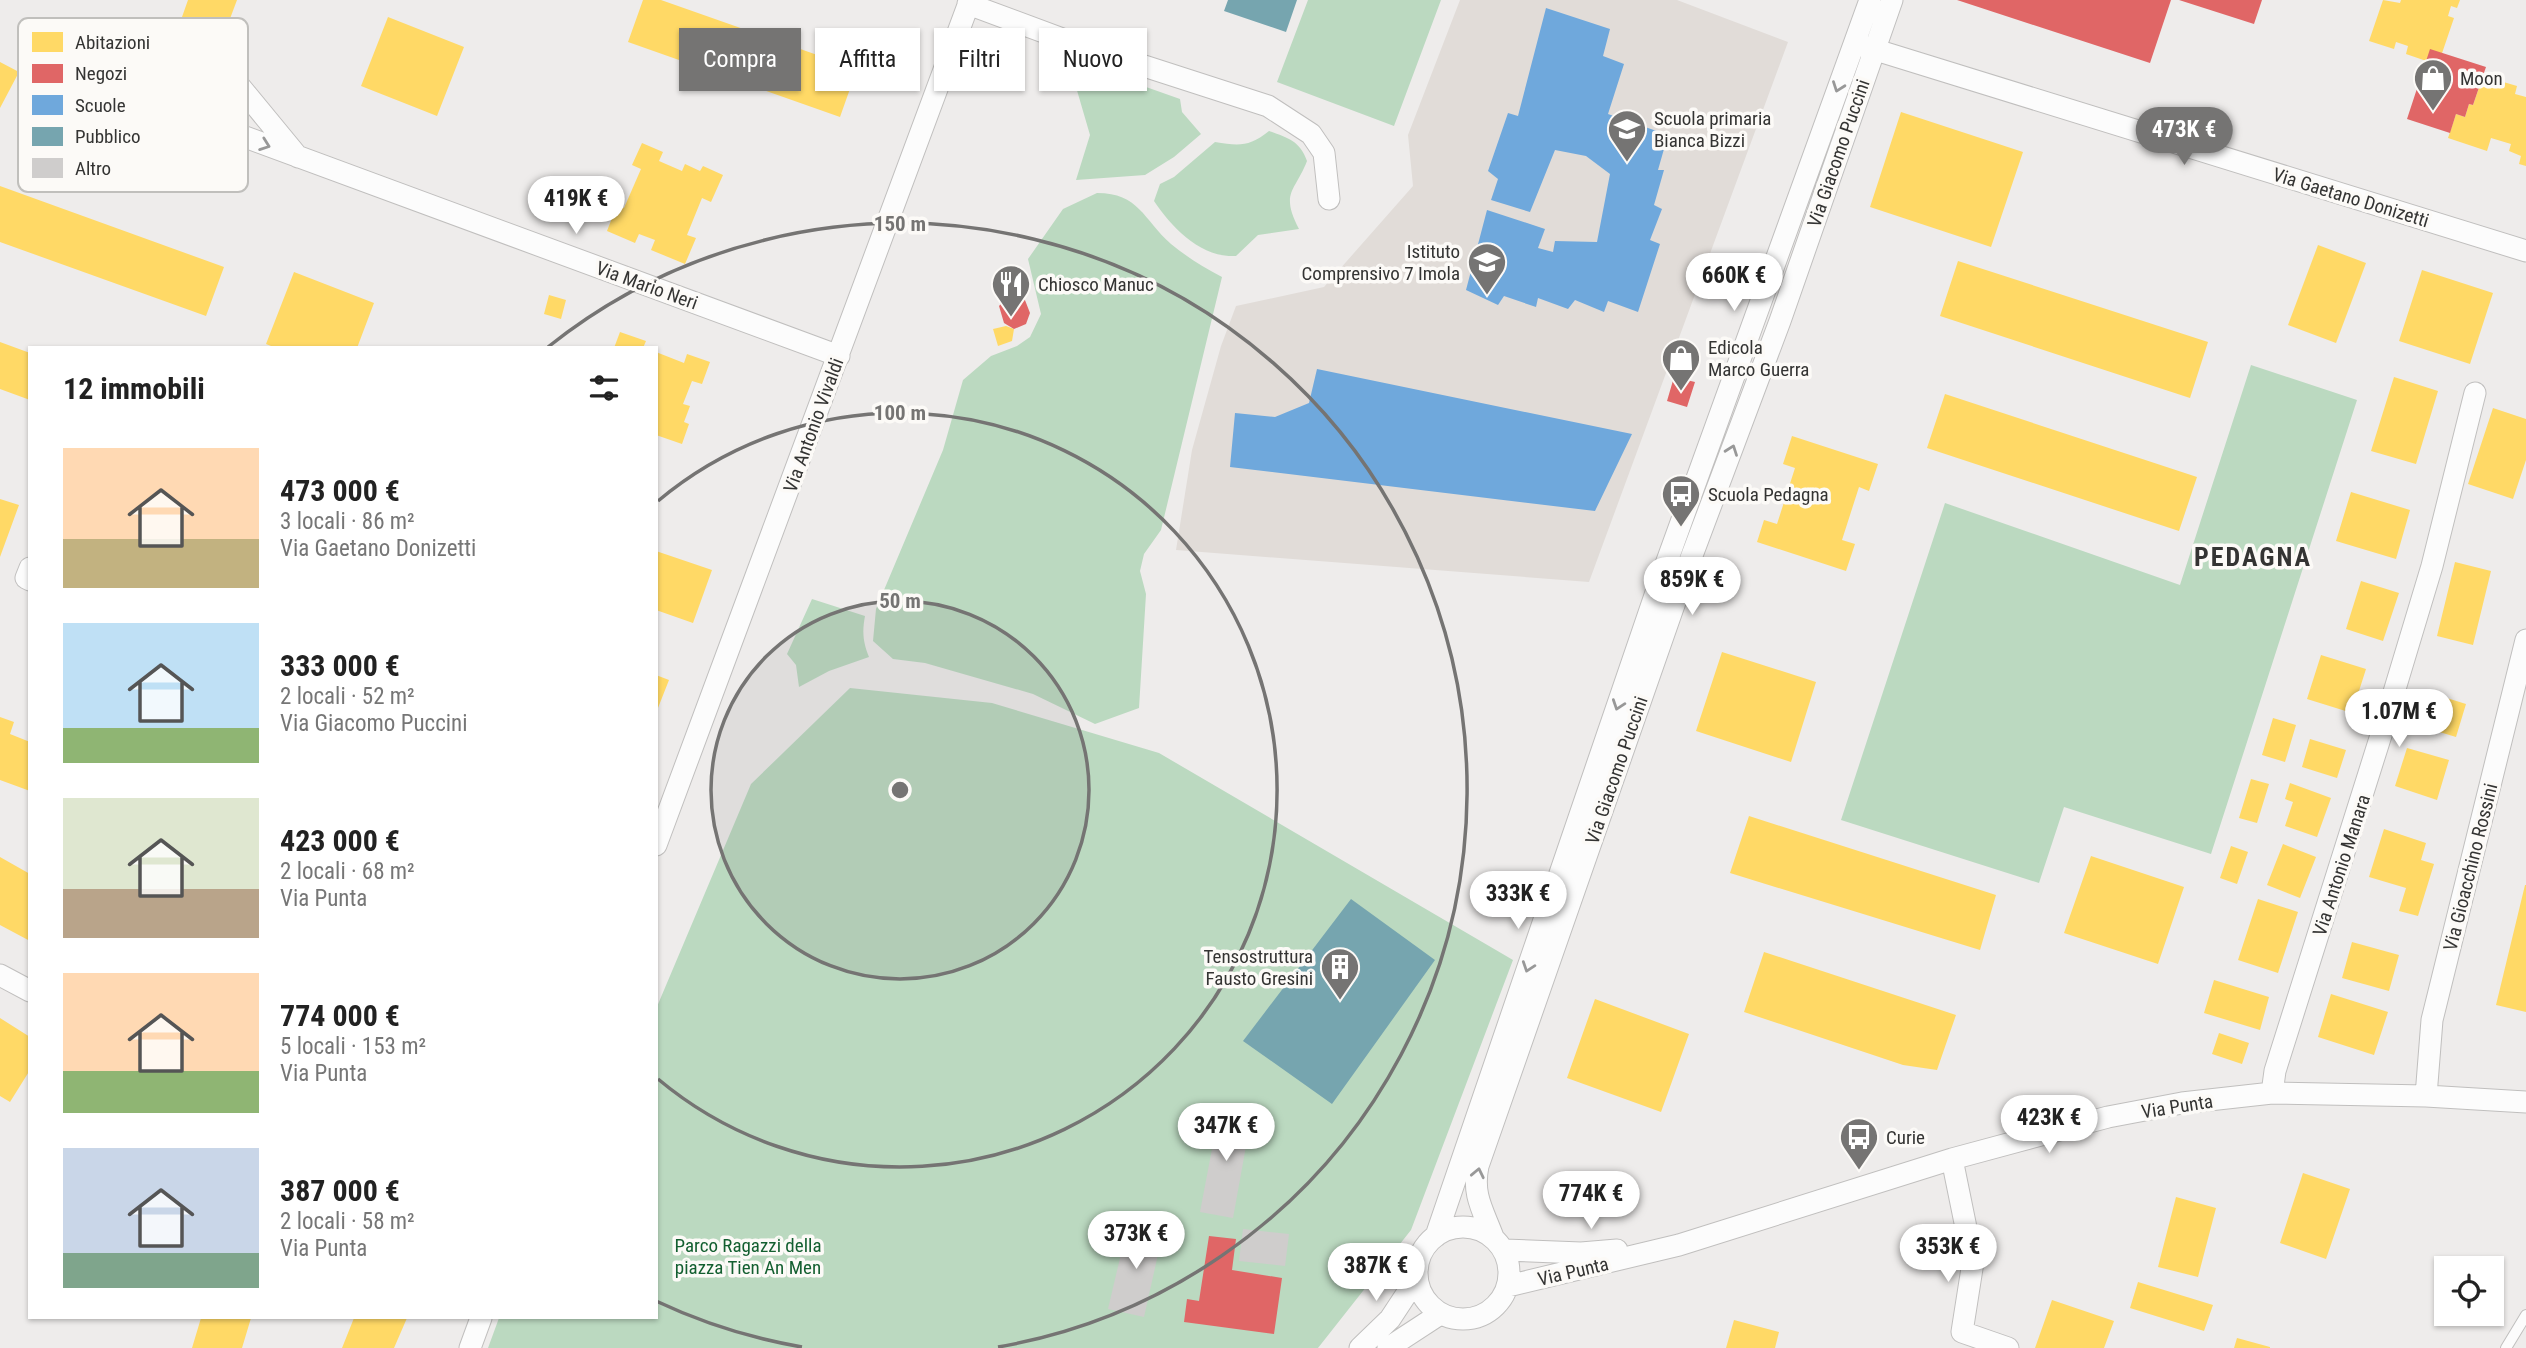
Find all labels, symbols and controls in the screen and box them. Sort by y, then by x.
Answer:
legend [18,18,248,192]
chip: Compra [679,28,801,91]
chip: Affitta [815,28,920,91]
chip: Filtri [934,28,1025,91]
chip: Nuovo [1039,28,1147,91]
text: Abitazioni [75,31,150,54]
shop icon: Moon [2412,57,2454,112]
text: Negozi [75,62,127,85]
place label: Moon [2460,67,2503,90]
street label: Via Giacomo Puccini [1802,76,1875,230]
one-way arrow [1832,81,1846,93]
text: Scuole [75,94,126,117]
place label: Scuola primaria Bianca Bizzi [1654,107,1771,152]
school or university icon: Scuola primaria Bianca Bizzi [1606,108,1648,163]
pin: 473K € [2127,108,2241,167]
text: 473K € [2152,116,2216,143]
text: Pubblico [75,125,141,148]
one-way arrow [259,137,271,151]
text: Altro [75,157,111,180]
street label: Via Gaetano Donizetti [2270,163,2432,232]
pin: 419K € [519,176,633,236]
text: 419K € [544,185,608,212]
text: 150 m [874,212,926,236]
place label: Istituto Comprensivo 7 Imola [1302,240,1460,285]
school or university icon: Istituto Comprensivo 7 Imola [1466,241,1508,296]
pin: 660K € [1677,254,1791,313]
street label: Via Mario Neri [593,256,701,315]
text: 660K € [1702,262,1766,289]
restaurant icon: Chiosco Manuc [990,263,1032,318]
place label: Chiosco Manuc [1038,273,1154,296]
place label: Edicola Marco Guerra [1708,336,1809,381]
shop icon: Edicola Marco Guerra [1660,337,1702,392]
street label: Via Antonio Vivaldi [778,355,848,495]
icon: filters [585,369,623,407]
text: 12 immobili [63,371,205,406]
text: 100 m [874,401,926,425]
one-way arrow [1723,444,1737,456]
text: 473 000 € [280,473,400,508]
bus stop icon: Scuola Pedagna [1660,473,1702,528]
icon: home [119,476,203,560]
place label: Scuola Pedagna [1708,483,1829,506]
text: 3 locali · 86 m² [280,508,415,535]
text: Via Gaetano Donizetti [280,535,476,562]
district label: PEDAGNA [2194,542,2312,572]
pin: 859K € [1635,558,1749,617]
text: 859K € [1660,566,1724,593]
text: 50 m [879,589,921,613]
text: 333 000 € [280,648,400,683]
icon: home [119,651,203,735]
text: 2 locali · 52 m² [280,683,415,710]
pin: 1.07M € [2334,690,2464,749]
street label: Via Giacomo Puccini [1580,693,1653,847]
text: 1.07M € [2361,698,2437,725]
one-way arrow [1612,699,1626,711]
text: Via Giacomo Puccini [280,710,467,737]
centre of rings [888,778,912,802]
street label: Via Gioacchino Rossini [2439,781,2502,953]
street label: Via Antonio Manara [2308,792,2375,939]
text: 423 000 € [280,823,400,858]
icon: home [119,826,203,910]
text: 2 locali · 68 m² [280,858,415,885]
pin: 333K € [1461,872,1575,931]
text: 333K € [1486,880,1550,907]
text: Via Punta [280,885,367,912]
place label: Tensostruttura Fausto Gresini [1204,945,1313,990]
building icon: Tensostruttura Fausto Gresini [1319,946,1361,1001]
one-way arrow [1522,960,1536,972]
text: 774 000 € [280,998,400,1033]
icon: home [119,1001,203,1085]
text: 5 locali · 153 m² [280,1033,426,1060]
text: Via Punta [280,1060,367,1087]
street label: Via Punta [2140,1089,2214,1123]
pin: 423K € [1992,1096,2106,1155]
pin: 347K € [1169,1104,1283,1163]
text: 423K € [2017,1104,2081,1131]
text: 347K € [1194,1112,1258,1139]
bus stop icon: Curie [1838,1116,1880,1171]
place label: Curie [1886,1126,1925,1149]
one-way arrow [1469,1167,1484,1179]
pin: 774K € [1534,1172,1648,1231]
text: 387 000 € [280,1173,400,1208]
icon: home [119,1176,203,1260]
text: 774K € [1559,1180,1623,1207]
text: 2 locali · 58 m² [280,1208,415,1235]
pin: 373K € [1079,1212,1193,1271]
text: 373K € [1104,1220,1168,1247]
pin: 353K € [1891,1224,2005,1284]
text: 353K € [1916,1233,1980,1260]
park label: Parco Ragazzi della piazza Tien An Men [674,1234,822,1279]
text: Via Punta [280,1235,367,1262]
pin: 387K € [1319,1244,1433,1303]
text: 387K € [1344,1252,1408,1279]
street label: Via Punta [1535,1252,1611,1291]
map controls [2434,1256,2504,1326]
button: locate [2434,1256,2504,1326]

